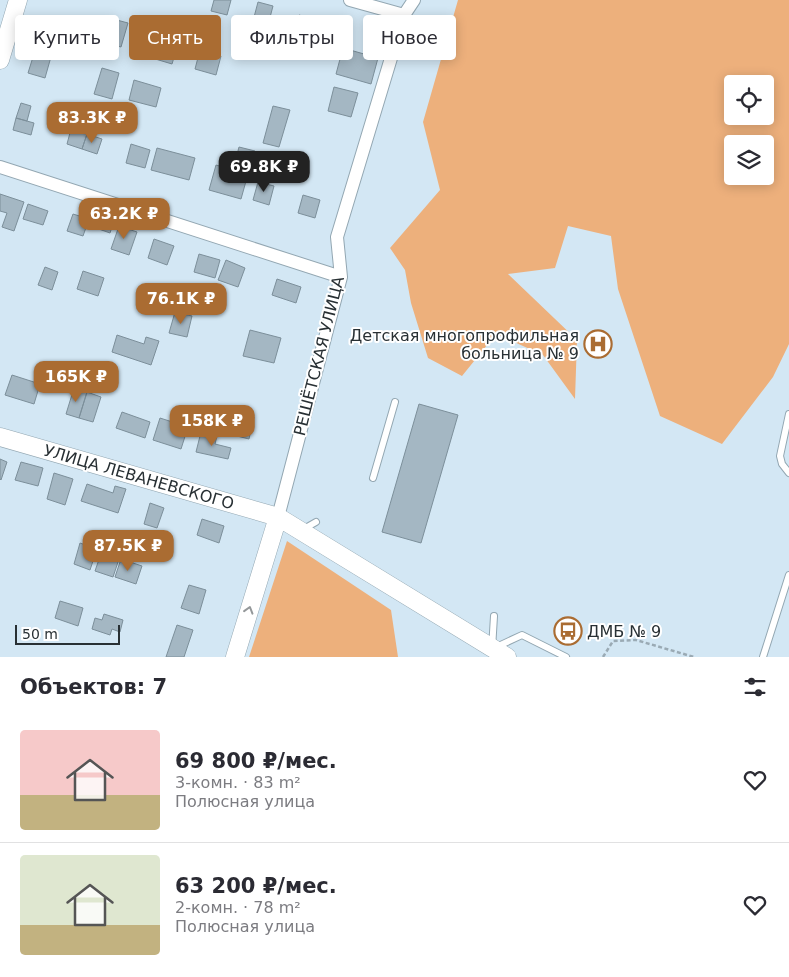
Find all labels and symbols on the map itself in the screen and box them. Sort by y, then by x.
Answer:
pin: 83.3K ₽ [46,102,138,144]
pin: 69.8K ₽ [218,150,310,193]
pin: 63.2K ₽ [78,198,170,240]
street label: РЕШЁТСКАЯ УЛИЦА [290,274,348,438]
pin: 76.1K ₽ [135,282,227,325]
place label: Детская многопрофильная больница № 9 [350,326,579,363]
hospital icon: Детская многопрофильная больница № 9 [583,329,613,359]
pin: 165K ₽ [35,360,117,403]
pin: 158K ₽ [171,404,253,447]
street label: УЛИЦА ЛЕВАНЕВСКОГО [42,441,236,513]
pin: 87.5K ₽ [82,530,174,572]
one-way arrow [244,607,254,615]
bus stop icon: ДМБ № 9 [553,616,583,646]
scale bar [15,622,120,645]
place label: ДМБ № 9 [587,622,661,641]

